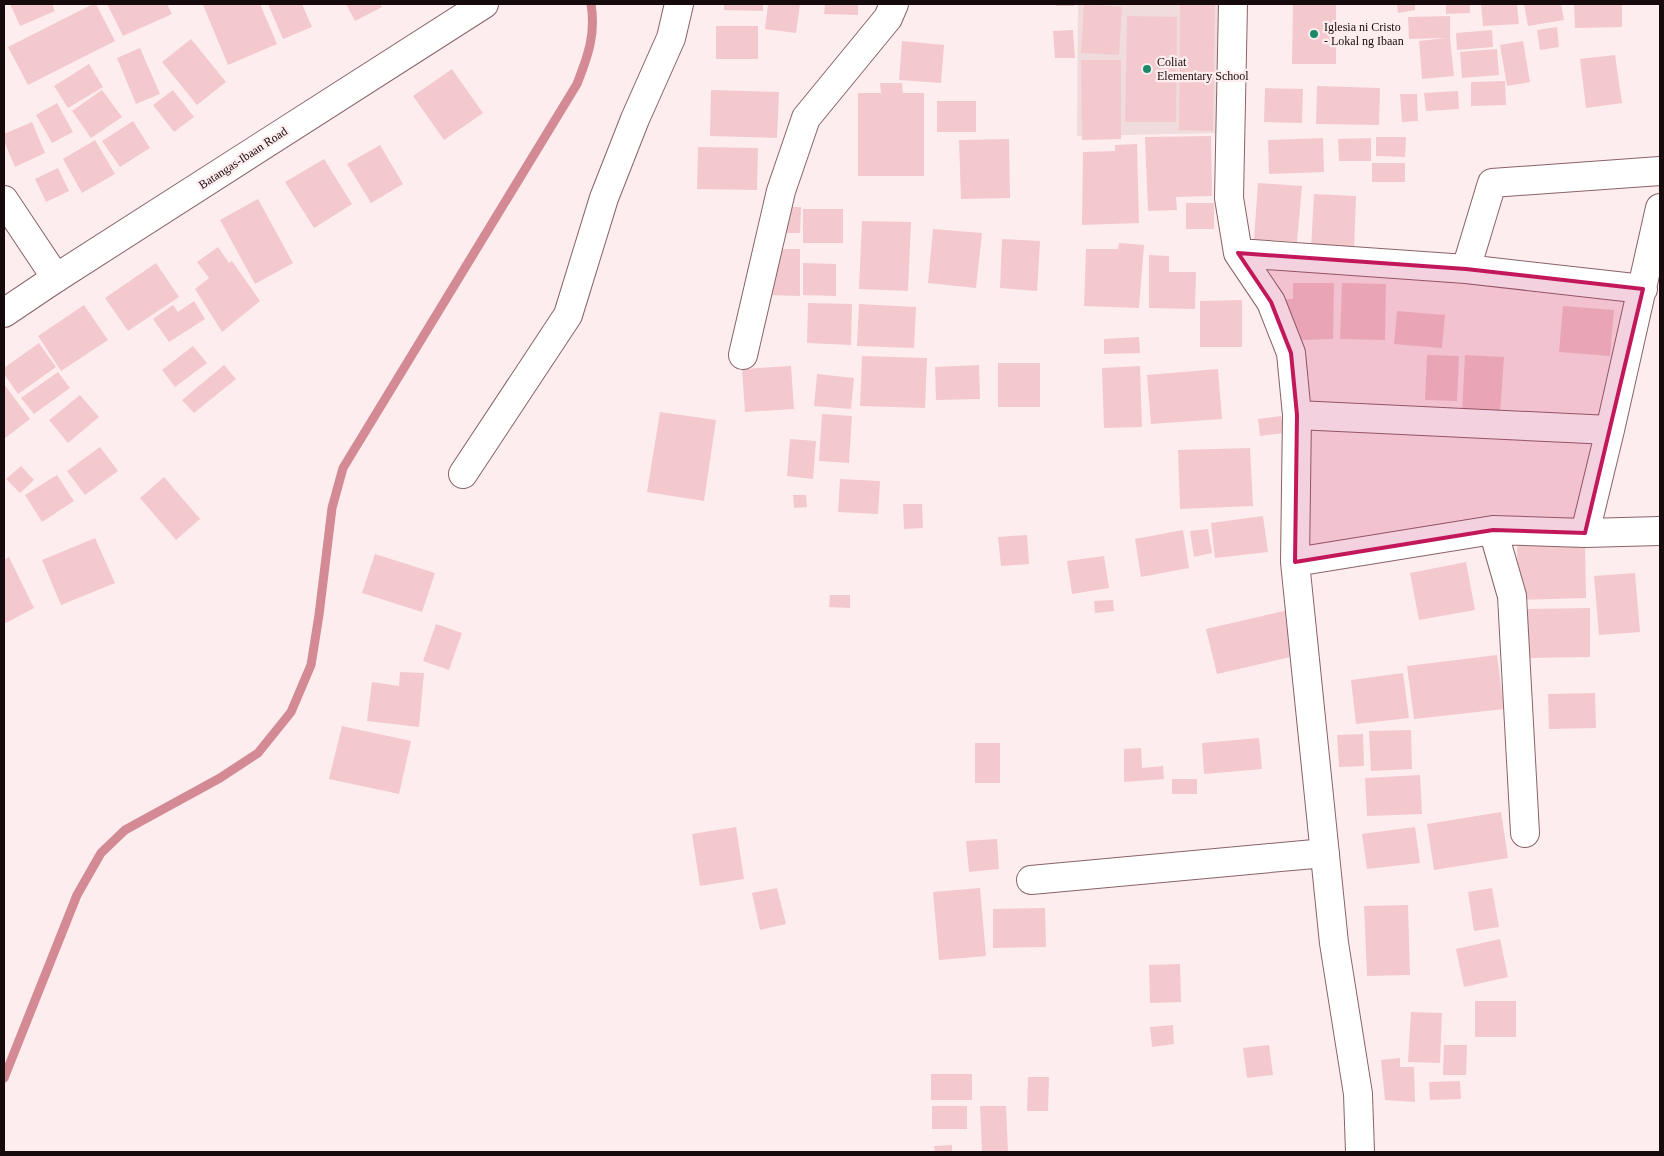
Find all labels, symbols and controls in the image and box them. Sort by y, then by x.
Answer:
place label: Iglesia ni Cristo - Lokal ng Ibaan [1324,20,1404,48]
marker: Iglesia ni Cristo - Lokal ng Ibaan [1308,28,1320,40]
place label: Coliat Elementary School [1157,55,1249,83]
marker: Coliat Elementary School [1141,63,1153,75]
street label: Batangas-Ibaan Road [196,124,290,192]

